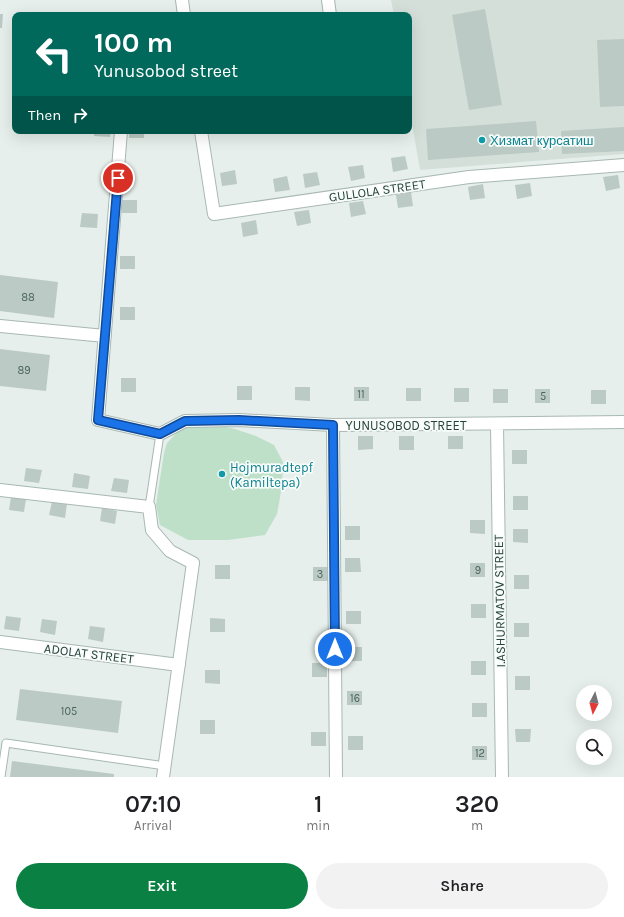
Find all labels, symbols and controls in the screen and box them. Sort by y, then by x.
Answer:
text: 100 m [94,26,173,59]
icon: left [28,28,80,80]
text: Yunusobod street [94,60,238,82]
icon: right [69,104,91,126]
text: Then [28,106,61,124]
place label: Хизмат курсатиш [490,133,593,148]
marker: Хизмат курсатиш [477,135,487,145]
pin [101,161,135,195]
icon: arrive [107,167,129,189]
street label: GULLOLA STREET [328,176,427,205]
house number: 88 [21,291,35,304]
house number: 89 [17,364,31,377]
house number: 11 [357,388,365,401]
house number: 5 [540,390,546,403]
street label: YUNUSOBOD STREET [346,418,467,433]
place label: Hojmuradtepf (Kamiltepa) [230,460,314,490]
marker: Hojmuradtepf (Kamiltepa) [217,469,227,479]
street label: I.ASHURMATOV STREET [491,534,508,668]
house number: 9 [475,564,481,577]
house number: 3 [317,568,323,581]
position arrow [314,628,356,670]
street label: ADOLAT STREET [43,641,135,667]
north arrow [576,685,612,721]
map controls [576,685,612,765]
house number: 16 [350,692,360,705]
house number: 105 [61,705,77,718]
button: search [576,729,612,765]
house number: 12 [475,747,485,760]
text: 07:10 [125,790,181,818]
text: 1 [314,790,322,818]
text: 320 [455,790,499,818]
text: Arrival [134,818,172,833]
text: min [306,818,330,833]
text: m [471,818,483,833]
button: Exit [16,863,308,909]
button: Share [316,863,608,909]

